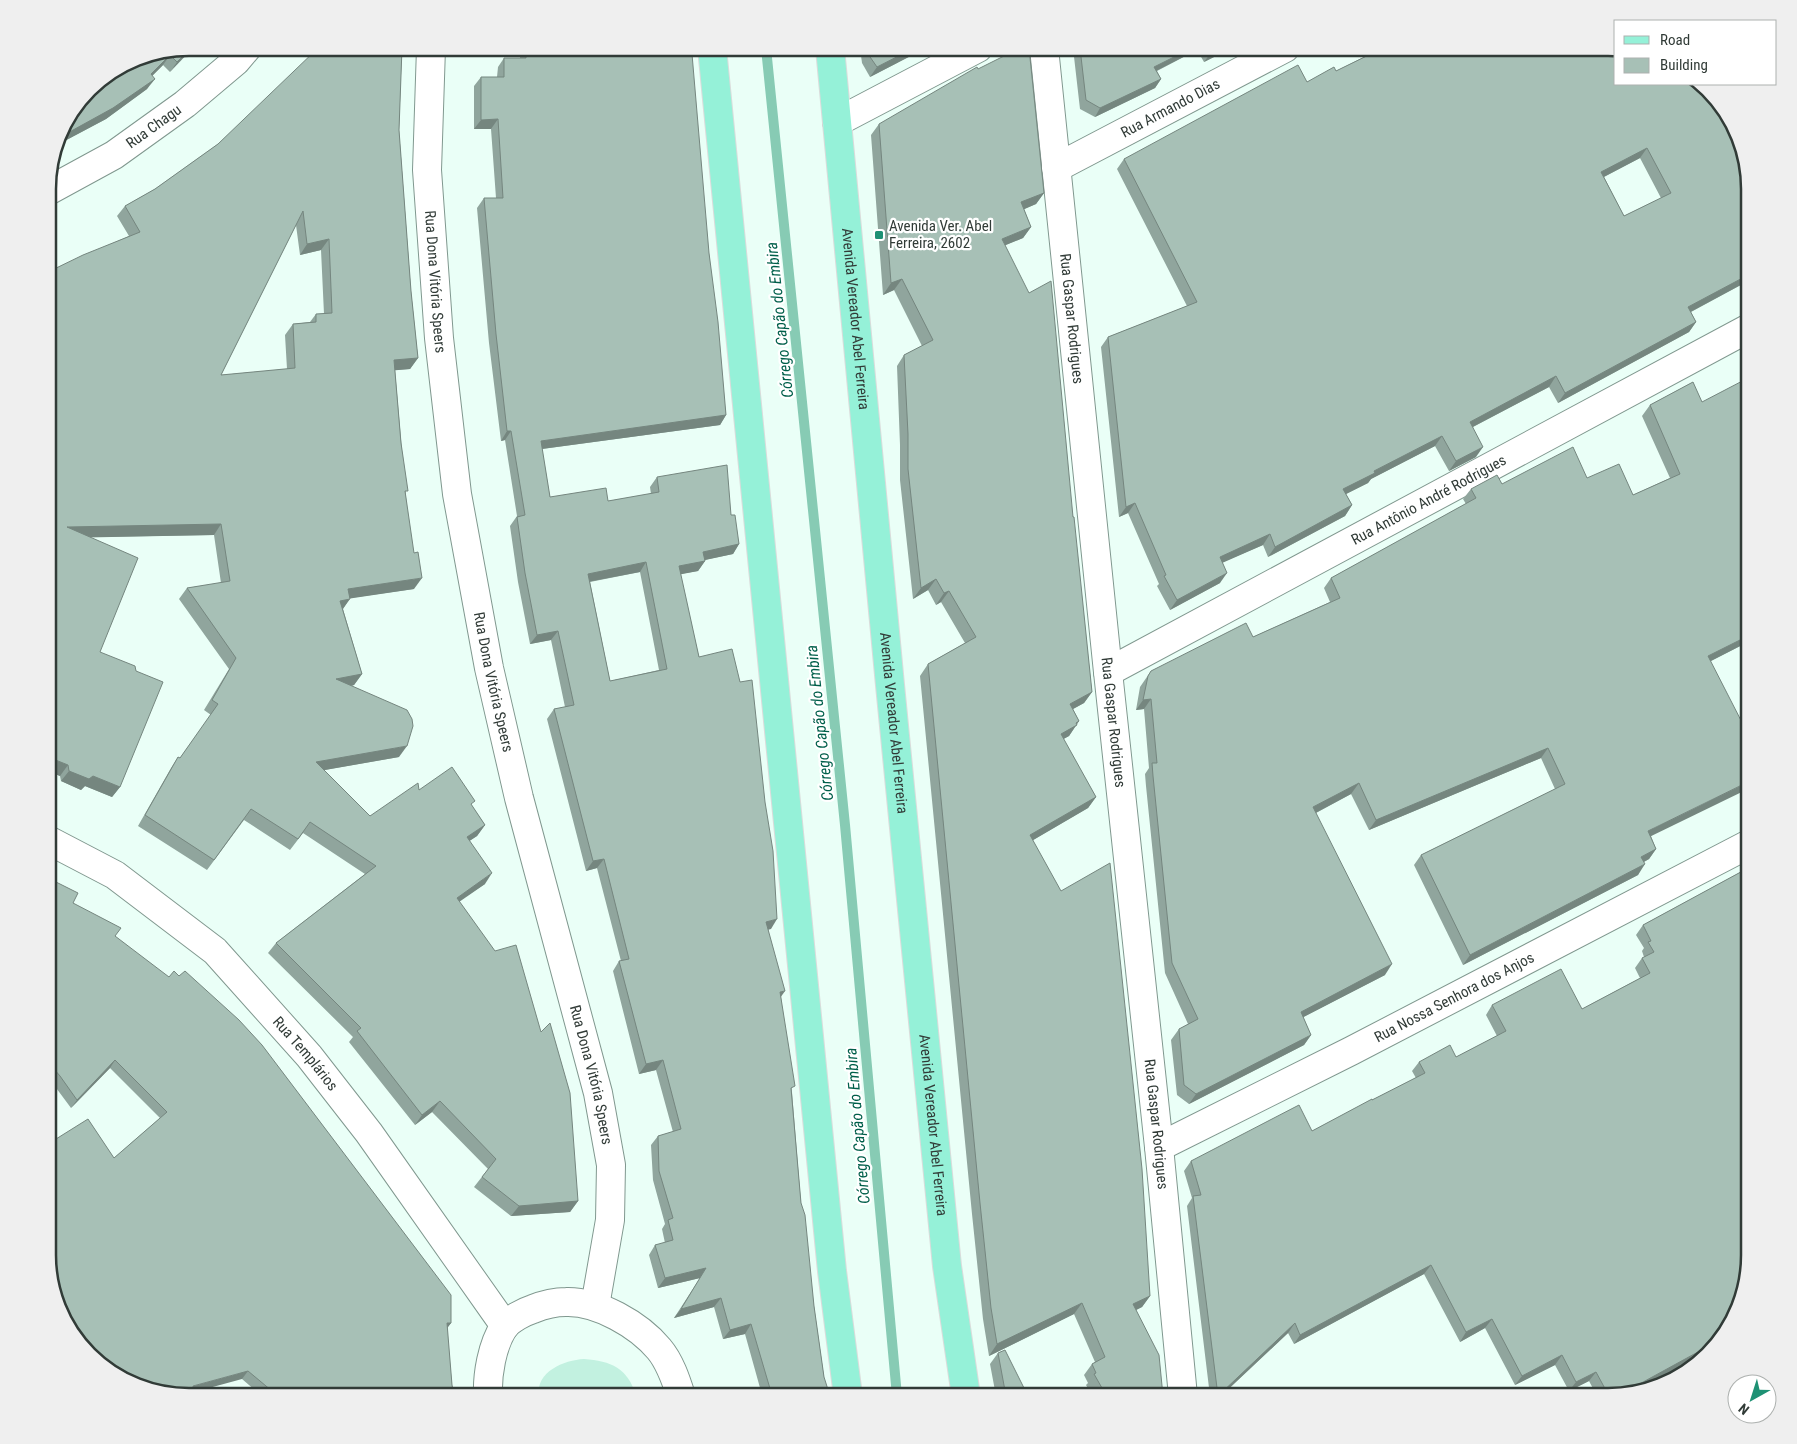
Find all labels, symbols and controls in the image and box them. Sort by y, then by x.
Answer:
legend [1614,20,1777,85]
text: Road [1660,31,1690,49]
text: Building [1660,56,1708,74]
street label: Rua Armando Dias [1118,75,1223,141]
street label: Rua Chagu [123,101,185,152]
street label: Rua Dona Vitória Speers [421,210,450,354]
place label: Avenida Ver. Abel Ferreira, 2602 [889,217,992,252]
street label: Avenida Vereador Abel Ferreira [838,227,873,410]
marker: Avenida Ver. Abel Ferreira, 2602 [873,229,885,241]
water label: Córrego Capão do Embira [762,241,797,399]
street label: Rua Gaspar Rodrigues [1056,253,1087,385]
street label: Rua Antônio André Rodrigues [1348,451,1509,549]
street label: Rua Dona Vitória Speers [470,610,517,754]
street label: Avenida Vereador Abel Ferreira [876,631,912,815]
water label: Córrego Capão do Embira [802,644,837,802]
street label: Rua Gaspar Rodrigues [1098,656,1129,789]
street label: Rua Nossa Senhora dos Anjos [1371,948,1537,1046]
street label: Rua Dona Vitória Speers [566,1003,616,1146]
street label: Rua Templários [269,1013,342,1094]
street label: Avenida Vereador Abel Ferreira [915,1033,951,1217]
water label: Córrego Capão do Embira [841,1047,874,1205]
street label: Rua Gaspar Rodrigues [1141,1058,1172,1190]
north arrow [1727,1374,1777,1424]
text: N [1735,1400,1752,1418]

